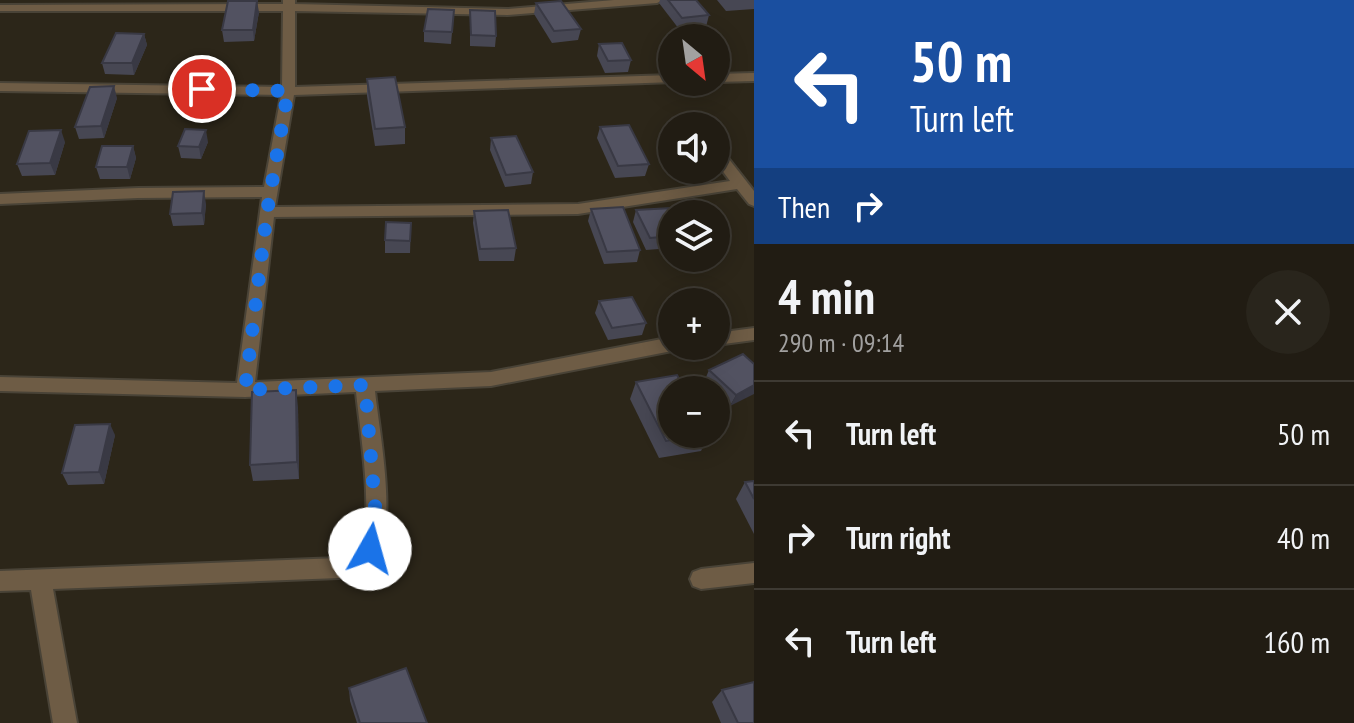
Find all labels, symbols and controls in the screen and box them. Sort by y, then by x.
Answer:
north arrow [658,24,730,96]
map controls [658,24,730,448]
text: 50 m [910,25,1012,97]
icon: left [778,32,882,136]
pin [168,55,236,123]
icon: arrive [180,67,224,111]
text: Turn left [910,95,1014,142]
button: sound [658,112,730,184]
icon: right [846,184,890,228]
text: Then [778,187,830,226]
button: layers [658,200,730,272]
text: 4 min [778,265,875,327]
button: close [1246,270,1330,354]
button: + [658,288,730,360]
text: 290 m · 09:14 [778,326,904,359]
button: − [658,376,730,448]
icon: left [778,411,822,455]
text: Turn left [846,414,936,453]
text: 50 m [1277,414,1330,453]
position arrow [328,507,412,591]
icon: right [778,515,822,559]
text: Turn right [846,518,950,557]
text: 40 m [1277,518,1330,557]
icon: left [778,619,822,663]
text: Turn left [846,622,936,661]
text: 160 m [1264,622,1330,661]

